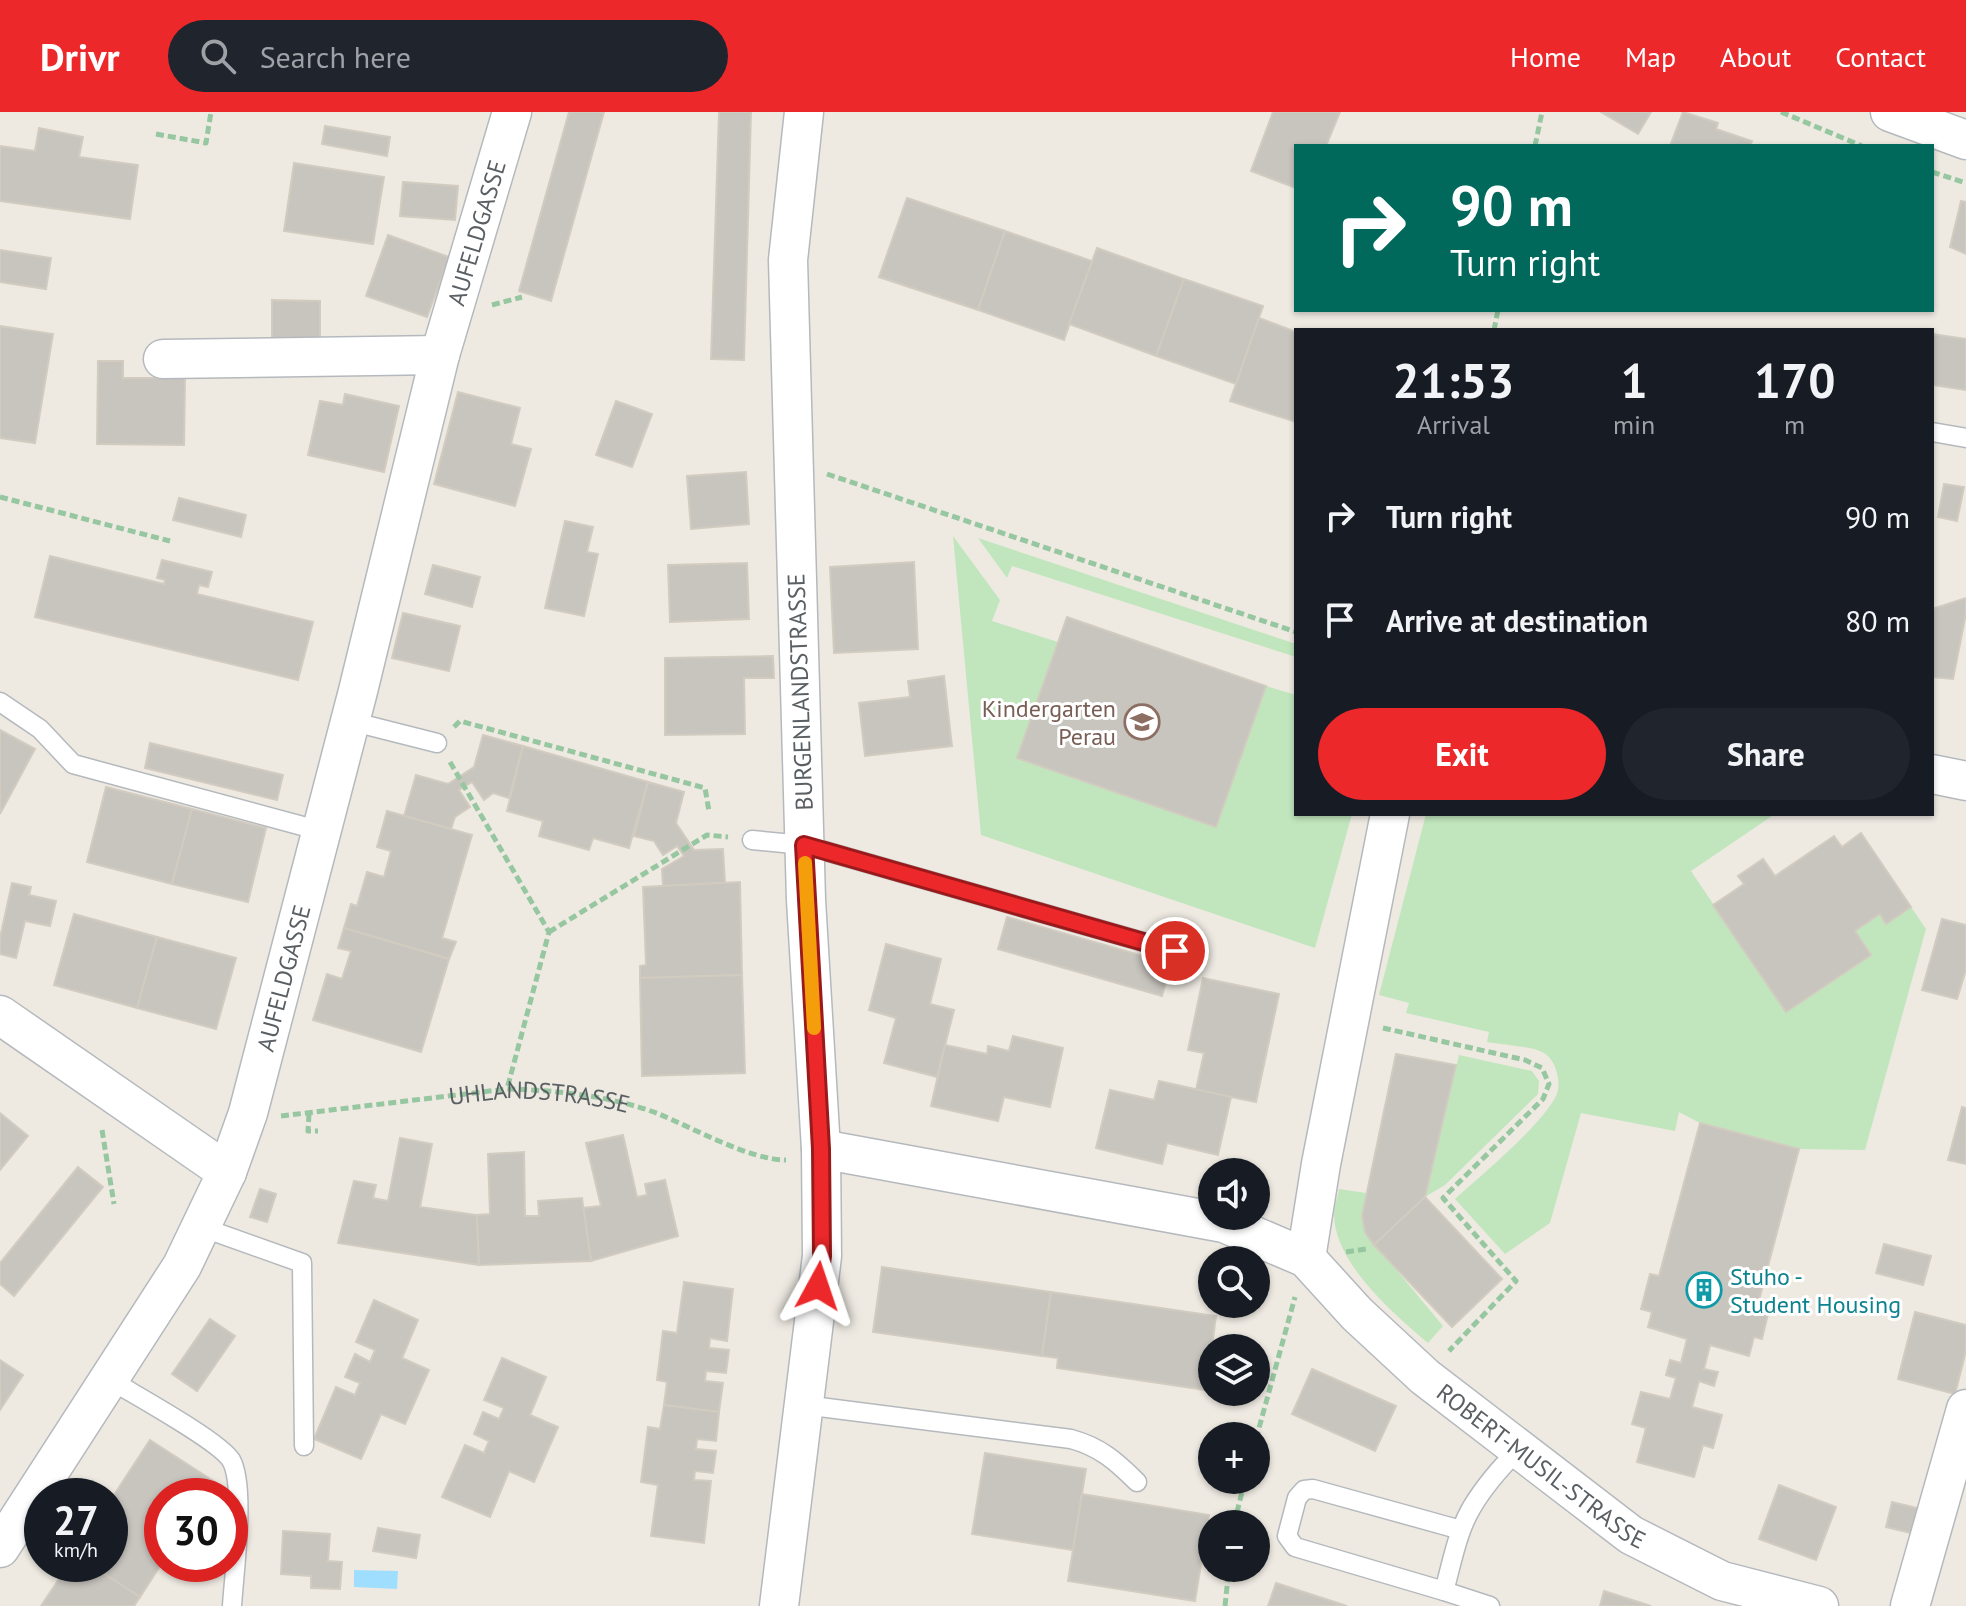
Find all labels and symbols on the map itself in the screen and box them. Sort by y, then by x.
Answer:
street label: AUFELDGASSE [440,156,512,309]
street label: BURGENLANDSTRASSE [780,573,820,811]
place label: Kindergarten Perau [982,693,1116,752]
school or university icon: Kindergarten Perau [1123,703,1161,741]
street label: AUFELDGASSE [249,901,317,1055]
pin [1141,917,1209,985]
street label: UHLANDSTRASSE [447,1073,633,1119]
position arrow [776,1244,860,1328]
place label: Stuho - Student Housing [1730,1261,1901,1320]
building icon: Stuho - Student Housing [1685,1271,1723,1309]
street label: ROBERT-MUSIL-STRASSE [1431,1376,1651,1555]
speed limit sign: 30 [144,1478,248,1582]

